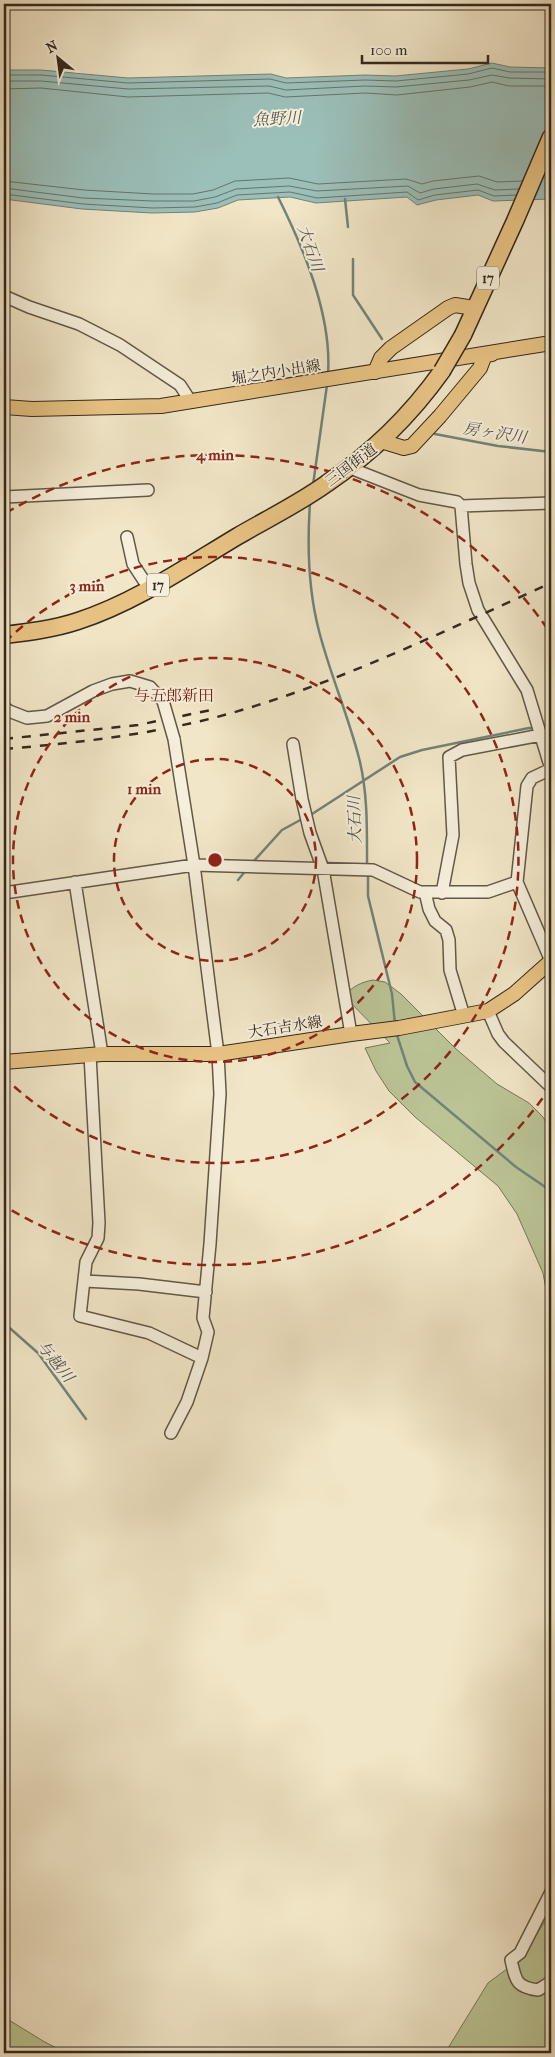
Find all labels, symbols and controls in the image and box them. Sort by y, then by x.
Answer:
north arrow [32,32,82,82]
scale bar [362,32,489,64]
text: N [43,37,61,57]
text: 100 m [370,41,408,59]
water label: 魚野川 [253,108,303,129]
water label: 大石川 [294,222,328,276]
road number: 17 [477,266,499,290]
street label: 堀之内小出線 [230,356,322,388]
water label: 房ヶ沢川 [462,418,530,447]
street label: 三国街道 [322,440,380,490]
text: 4 min [195,446,234,464]
road number: 17 [147,574,169,596]
text: 3 min [70,577,105,595]
district label: 与五郎新田 [134,686,214,705]
text: 2 min [54,708,91,726]
text: 1 min [127,780,161,798]
water label: 大石川 [344,794,365,844]
centre of rings [206,851,224,869]
street label: 大石吉水線 [247,1012,323,1042]
water label: 与越川 [33,1337,79,1387]

